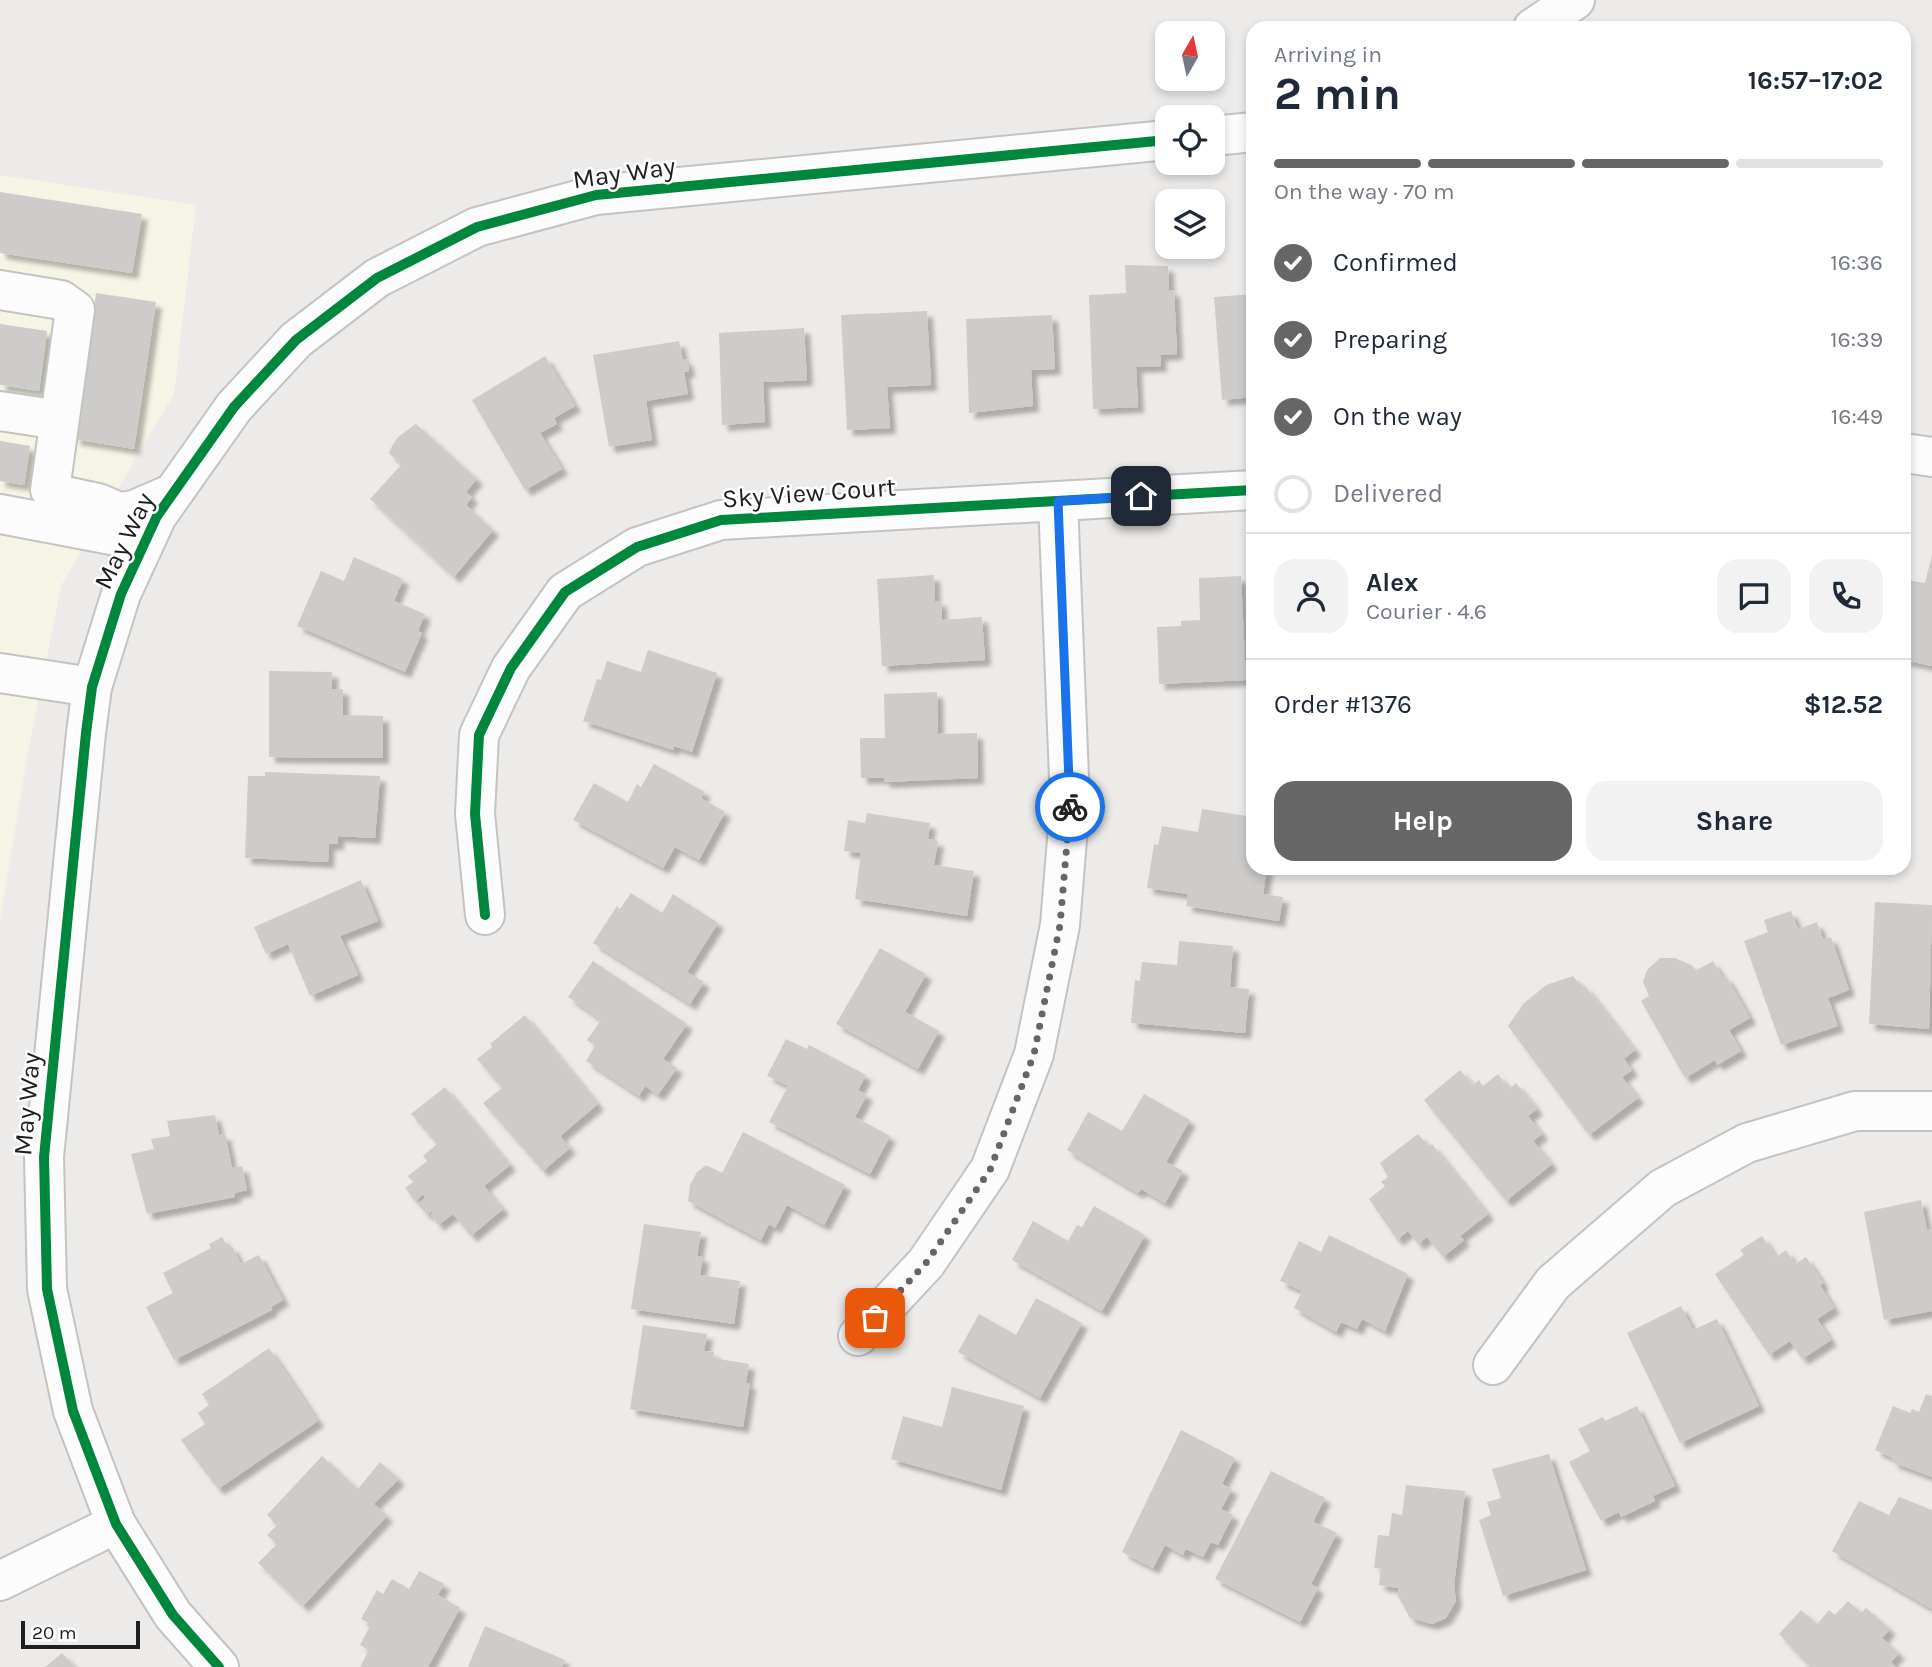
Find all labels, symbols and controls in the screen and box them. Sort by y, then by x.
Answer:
north arrow [1155,21,1225,91]
map controls [1155,21,1225,259]
text: Arriving in [1274,41,1382,68]
text: 16:57–17:02 [1748,65,1883,96]
text: 2 min [1274,67,1401,121]
button: locate [1155,105,1225,175]
street label: May Way [571,150,677,196]
text: On the way · 70 m [1274,178,1454,205]
button: layers [1155,189,1225,259]
icon: check [1274,244,1312,282]
text: Confirmed [1333,247,1458,278]
text: 16:36 [1830,249,1883,276]
icon: check [1274,321,1312,359]
text: Preparing [1333,324,1447,355]
text: 16:39 [1830,326,1883,353]
icon: check [1274,398,1312,436]
text: On the way [1333,401,1462,432]
text: 16:49 [1831,403,1883,430]
pin [1111,466,1171,526]
street label: Sky View Court [721,471,897,515]
icon: home [1122,477,1160,515]
text: Delivered [1333,478,1443,509]
street label: May Way [87,488,161,594]
button: person [1274,559,1348,633]
button: chat [1717,559,1791,633]
button: phone [1809,559,1883,633]
text: Alex [1366,567,1418,598]
text: Courier · 4.6 [1366,598,1487,625]
text: Order #1376 [1274,689,1412,720]
text: $12.52 [1804,689,1883,720]
courier [1035,772,1105,842]
button: Help [1274,781,1572,861]
button: Share [1586,781,1883,861]
icon: bike [1051,788,1089,826]
street label: May Way [7,1051,47,1157]
pin [845,1288,905,1348]
icon: bag [856,1299,894,1337]
scale bar [21,1618,140,1650]
text: 20 m [32,1622,77,1644]

